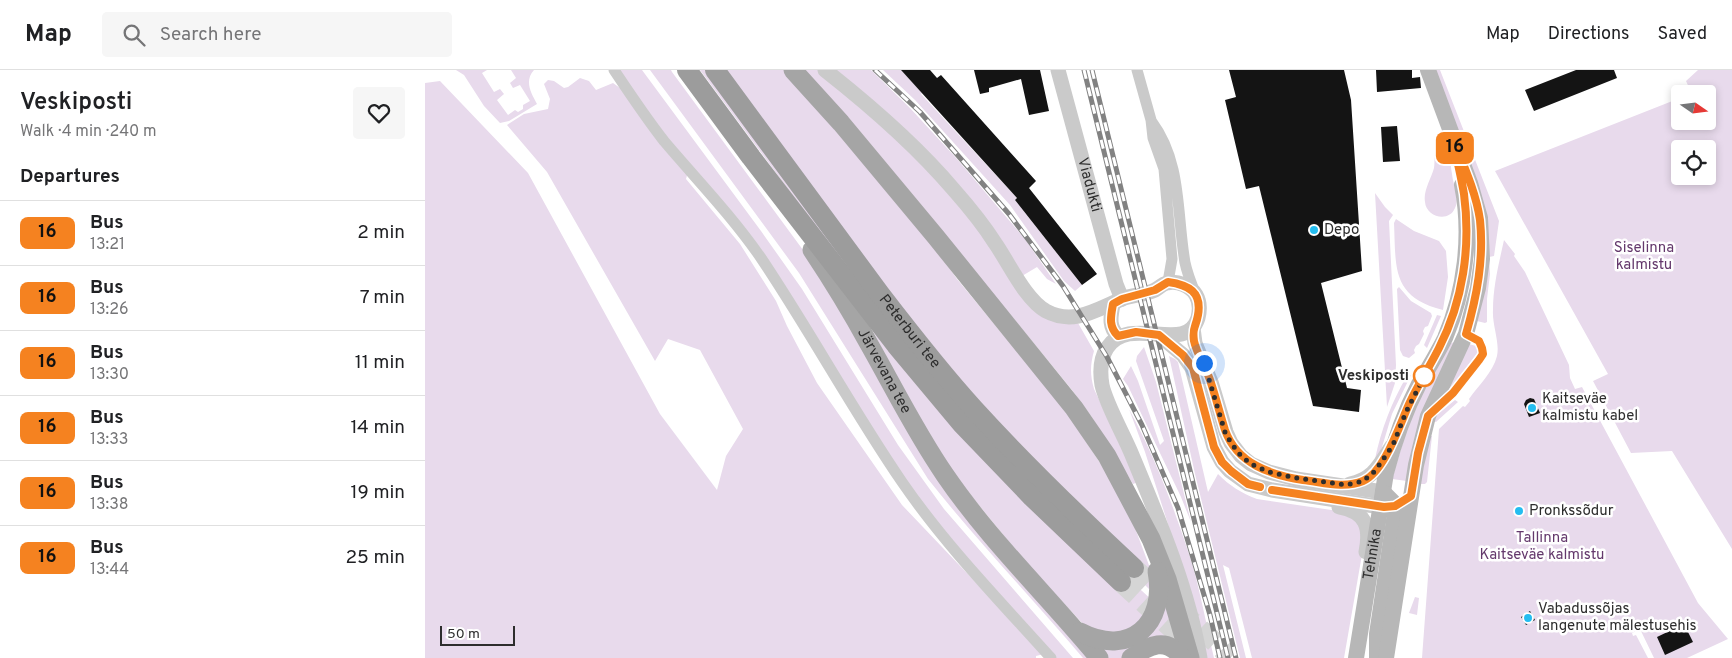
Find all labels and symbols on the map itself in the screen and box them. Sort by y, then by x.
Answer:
north arrow [1671,85,1716,130]
line badge: 16 [1433,132,1477,164]
street label: Viadukti [1073,156,1106,214]
place label: Depo [1324,221,1359,240]
marker: Depo [1308,224,1320,236]
park label: Siselinna kalmistu [1614,239,1674,275]
street label: Peterburi tee [874,291,945,373]
street label: Järvevana tee [853,325,915,417]
your location [1192,351,1217,376]
marker: Veskiposti [1413,365,1435,387]
place label: Veskiposti [1338,367,1409,386]
place label: Kaitseväe kalmistu kabel [1542,390,1638,426]
marker: Kaitseväe kalmistu kabel [1526,402,1538,414]
place label: Pronkssõdur [1529,502,1614,521]
marker: Pronkssõdur [1513,505,1525,517]
street label: Tehnika [1359,527,1386,581]
park label: Tallinna Kaitseväe kalmistu [1480,529,1604,565]
place label: Vabadussõjas langenute mälestusehis [1538,600,1697,636]
marker: Vabadussõjas langenute mälestusehis [1522,612,1534,624]
scale bar [440,623,515,646]

